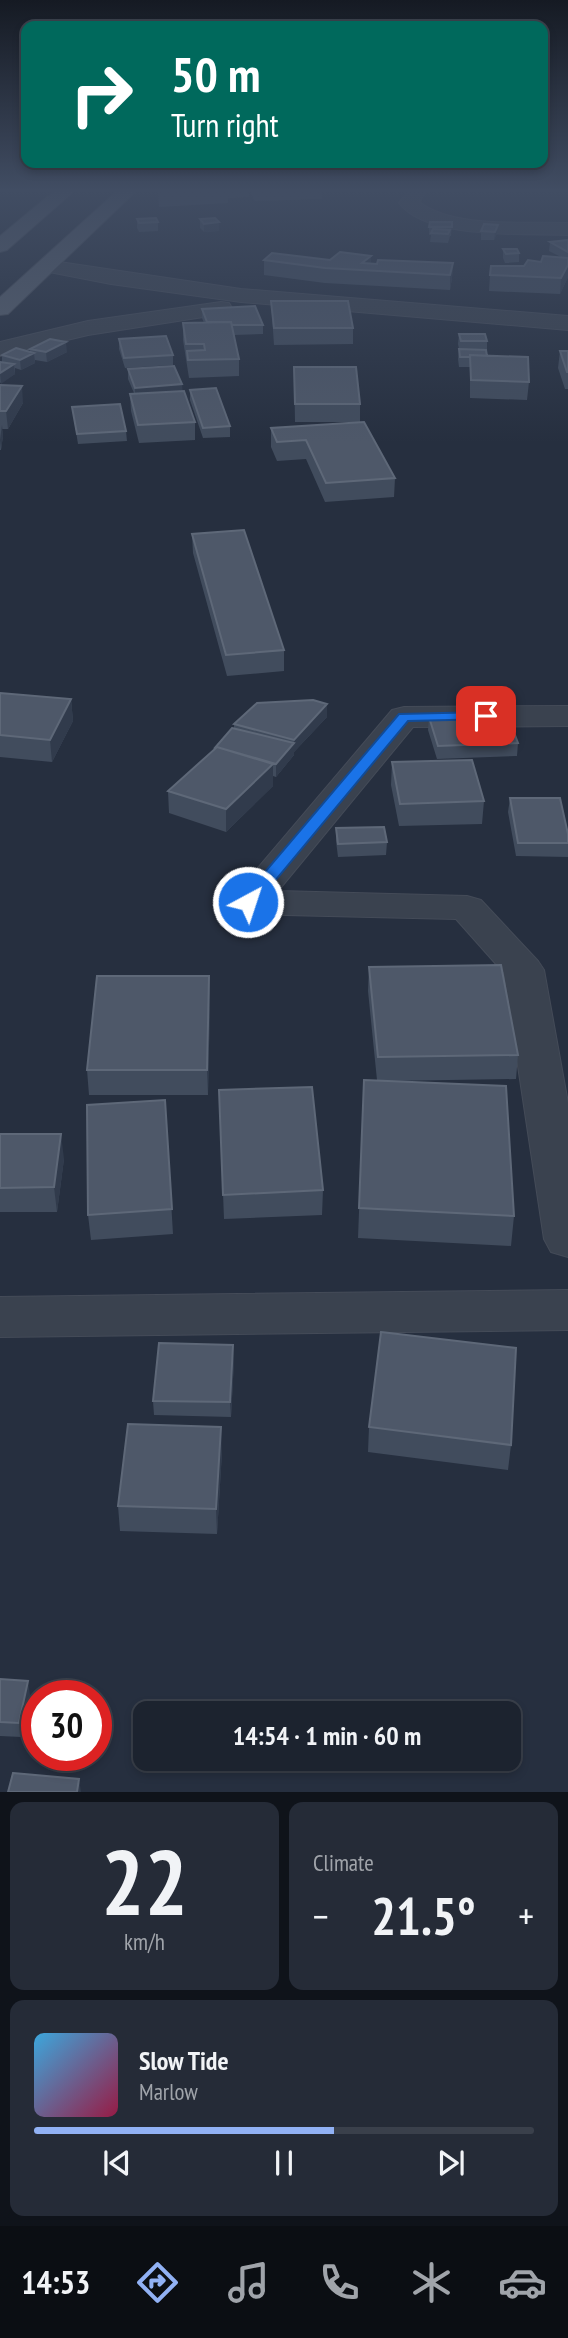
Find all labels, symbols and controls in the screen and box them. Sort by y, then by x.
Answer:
text: 50 m [171,42,260,106]
icon: right [56,49,147,140]
text: Turn right [171,104,279,146]
pin [456,686,516,746]
icon: arrive [467,697,505,735]
position arrow [211,865,285,939]
speed limit sign: 30 [21,1680,112,1771]
text: 14:54 · 1 min · 60 m [233,1719,421,1752]
text: 22 [101,1822,188,1940]
text: Climate [313,1848,374,1877]
text: 21.5° [371,1882,476,1949]
text: − [313,1891,329,1940]
text: + [518,1891,534,1940]
text: km/h [124,1927,165,1956]
text: Slow Tide [139,2044,229,2077]
text: Marlow [139,2077,198,2106]
icon: previous [98,2144,136,2182]
icon: pause [265,2144,303,2182]
icon: next [432,2144,470,2182]
icon: directions [133,2258,182,2307]
icon: music [224,2258,273,2307]
icon: phone [315,2258,364,2307]
icon: climate [407,2258,456,2307]
icon: car [498,2258,547,2307]
text: 14:53 [21,2261,90,2303]

